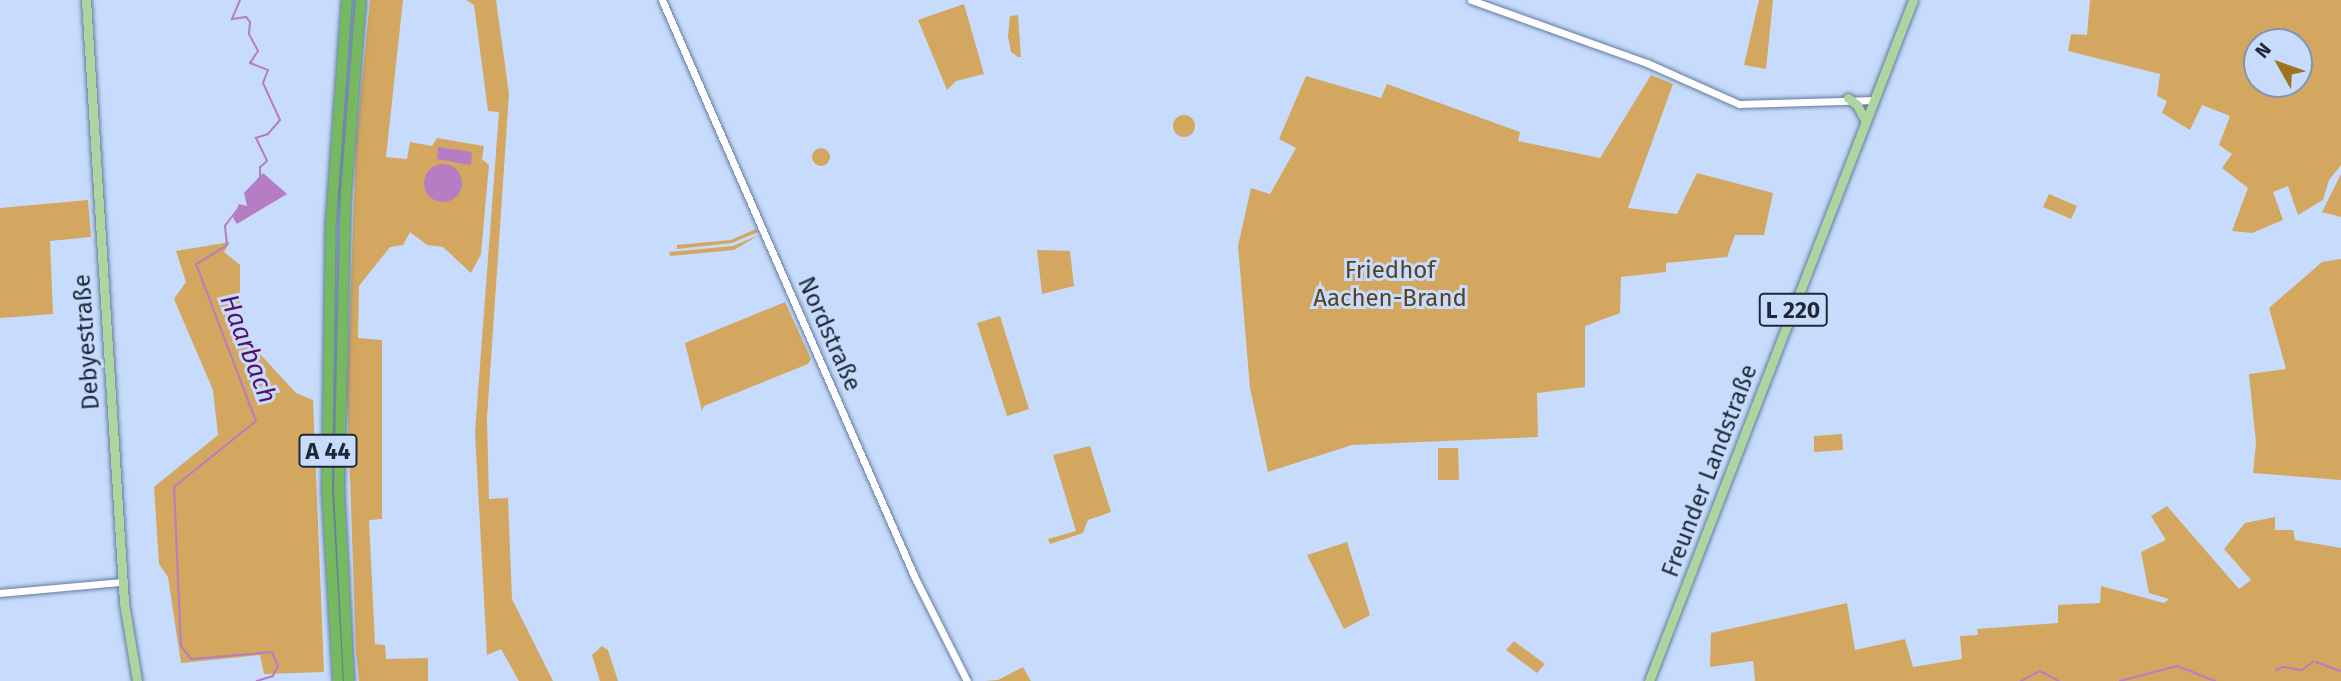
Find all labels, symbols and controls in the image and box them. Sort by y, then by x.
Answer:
north arrow [2243,28,2313,98]
text: N [2250,38,2276,63]
park label: Friedhof Aachen-Brand [1313,257,1467,313]
street label: Nordstraße [791,272,867,396]
street label: Debyestraße [68,273,106,411]
water label: Haarbach [213,290,283,408]
road number: L 220 [1758,290,1828,330]
street label: Freunder Landstraße [1656,361,1764,581]
road number: A 44 [298,432,358,471]

